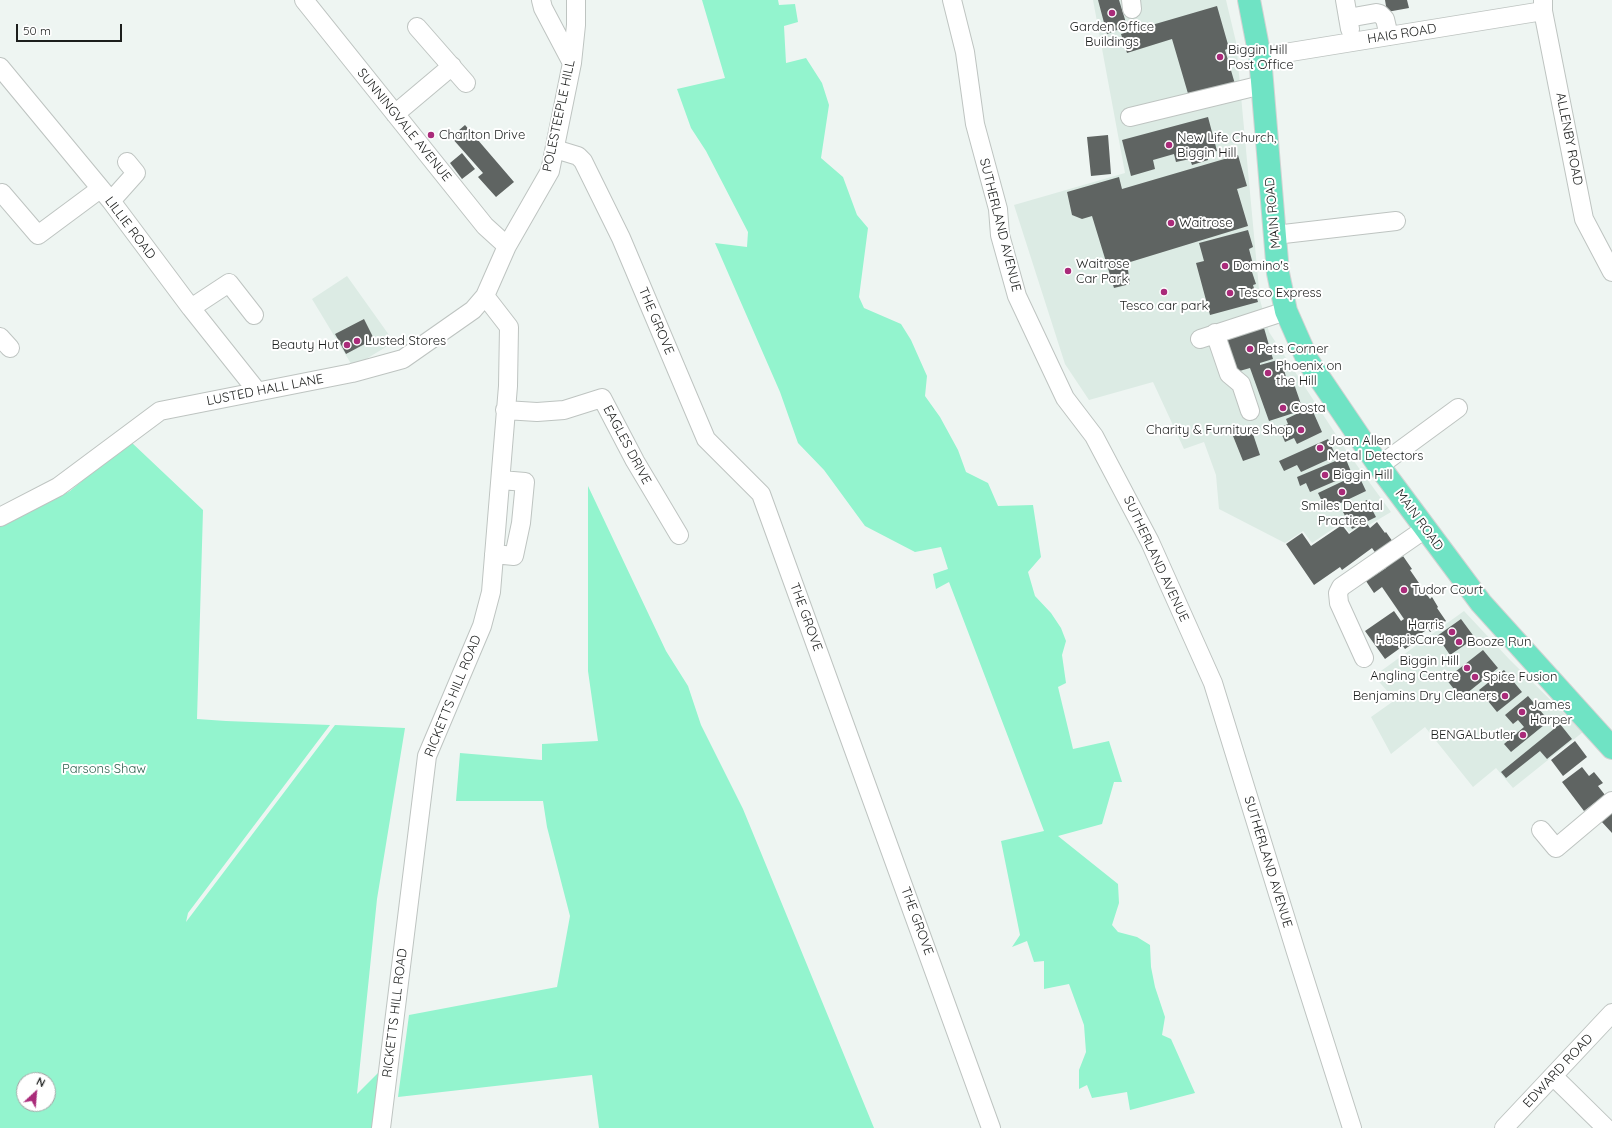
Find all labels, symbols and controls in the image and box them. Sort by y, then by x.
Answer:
marker: Garden Office Buildings [1107,8,1117,18]
scale bar [18,16,124,42]
place label: Garden Office Buildings [1070,19,1154,50]
street label: HAIG ROAD [1366,21,1438,47]
text: 50 m [23,23,51,38]
place label: Biggin Hill Post Office [1228,42,1294,73]
marker: Biggin Hill Post Office [1215,52,1225,62]
street label: POLESTEEPLE HILL [540,59,578,173]
street label: SUNNINGVALE AVENUE [354,65,454,185]
street label: ALLENBY ROAD [1552,91,1586,187]
place label: Charlton Drive [439,127,525,143]
marker: Charlton Drive [426,130,436,140]
place label: New Life Church, Biggin Hill [1177,130,1277,161]
marker: New Life Church, Biggin Hill [1164,140,1174,150]
street label: SUTHERLAND AVENUE [976,157,1024,293]
street label: MAIN ROAD [1262,177,1284,249]
street label: LILLIE ROAD [101,194,159,262]
place label: Waitrose [1179,215,1233,231]
marker: Waitrose [1166,218,1176,228]
place label: Waitrose Car Park [1076,256,1130,287]
place label: Domino's [1233,258,1289,274]
marker: Domino's [1220,261,1230,271]
marker: Waitrose Car Park [1063,266,1073,276]
street label: THE GROVE [635,285,677,357]
place label: Tesco Express [1238,285,1322,301]
marker: Tesco car park [1159,287,1169,297]
marker: Tesco Express [1225,288,1235,298]
place label: Tesco car park [1120,298,1208,314]
place label: Lusted Stores [365,333,446,349]
marker: Lusted Stores [352,336,362,346]
place label: Beauty Hut [272,337,339,353]
marker: Beauty Hut [342,340,352,350]
place label: Pets Corner [1258,341,1328,357]
marker: Pets Corner [1245,344,1255,354]
place label: Phoenix on the Hill [1276,358,1342,389]
marker: Phoenix on the Hill [1263,368,1273,378]
street label: LUSTED HALL LANE [205,371,325,409]
place label: Costa [1291,400,1326,416]
street label: EAGLES DRIVE [600,403,654,487]
marker: Costa [1278,403,1288,413]
place label: Charity & Furniture Shop [1146,422,1293,438]
marker: Charity & Furniture Shop [1296,425,1306,435]
place label: Joan Allen Metal Detectors [1328,433,1423,464]
marker: Joan Allen Metal Detectors [1315,443,1325,453]
place label: Biggin Hill [1333,467,1392,483]
marker: Biggin Hill [1320,470,1330,480]
street label: MAIN ROAD [1392,486,1446,554]
marker: Smiles Dental Practice [1337,487,1347,497]
street label: SUTHERLAND AVENUE [1120,494,1192,624]
place label: Smiles Dental Practice [1301,498,1383,529]
street label: THE GROVE [786,581,826,653]
place label: Tudor Court [1412,582,1483,598]
marker: Tudor Court [1399,585,1409,595]
place label: Harris HospisCare [1376,617,1444,648]
marker: Harris HospisCare [1447,627,1457,637]
street label: RICKETTS HILL ROAD [421,633,485,759]
place label: Booze Run [1467,634,1532,650]
marker: Booze Run [1454,637,1464,647]
place label: Biggin Hill Angling Centre [1370,653,1459,684]
marker: Biggin Hill Angling Centre [1462,663,1472,673]
place label: Spice Fusion [1483,669,1557,685]
marker: Spice Fusion [1470,672,1480,682]
place label: Benjamins Dry Cleaners [1353,688,1497,704]
marker: Benjamins Dry Cleaners [1500,691,1510,701]
place label: James Harper [1530,697,1572,728]
marker: James Harper [1517,707,1527,717]
place label: BENGALbutler [1430,727,1515,743]
marker: BENGALbutler [1518,730,1528,740]
park label: Parsons Shaw [62,761,146,777]
street label: SUTHERLAND AVENUE [1241,794,1295,930]
street label: THE GROVE [897,885,937,957]
street label: RICKETTS HILL ROAD [379,948,411,1078]
street label: EDWARD ROAD [1520,1031,1596,1111]
north arrow [16,1072,56,1112]
text: N [34,1074,48,1090]

